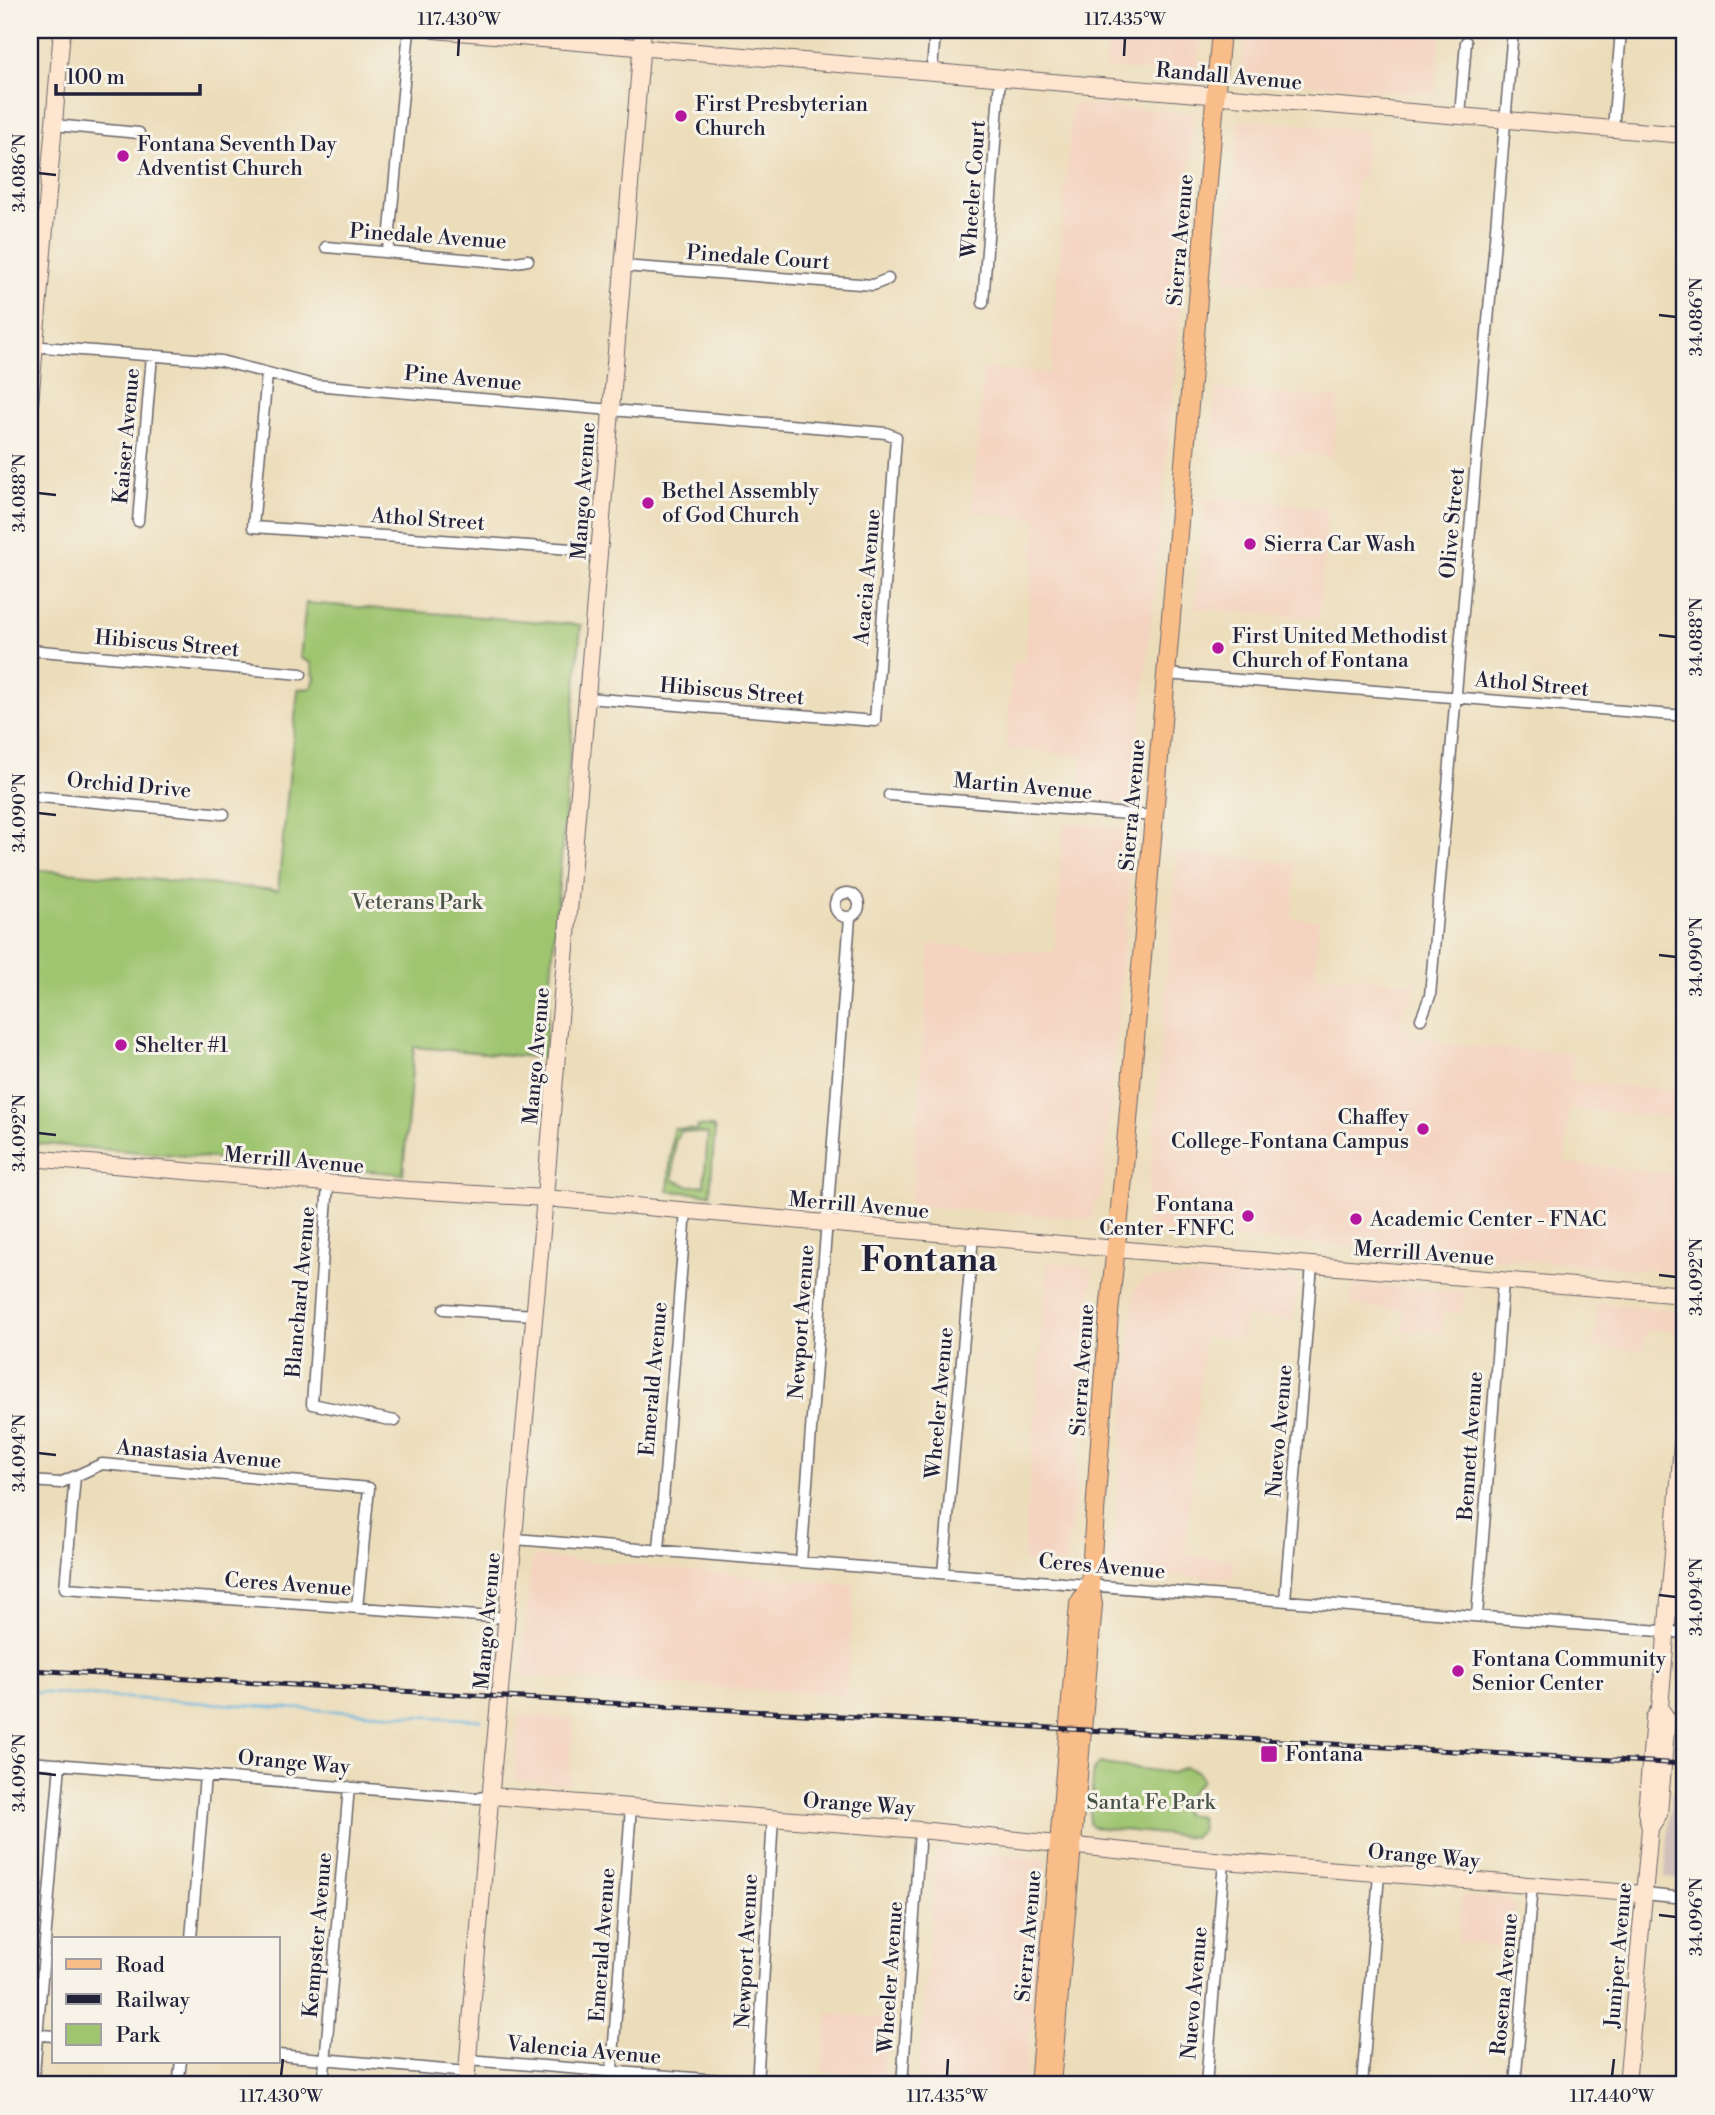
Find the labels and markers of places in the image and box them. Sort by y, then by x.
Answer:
place label: First Presbyterian Church [695,92,869,142]
marker: First Presbyterian Church [673,108,689,124]
place label: Fontana Seventh Day Adventist Church [136,132,338,182]
marker: Fontana Seventh Day Adventist Church [115,148,131,164]
place label: Bethel Assembly of God Church [661,479,820,529]
marker: Bethel Assembly of God Church [640,495,656,511]
place label: Sierra Car Wash [1264,532,1416,558]
marker: Sierra Car Wash [1242,536,1258,552]
place label: First United Methodist Church of Fontana [1232,624,1448,674]
marker: First United Methodist Church of Fontana [1210,640,1226,656]
place label: Shelter #1 [135,1033,228,1059]
marker: Shelter #1 [113,1037,129,1053]
place label: Chaffey College-Fontana Campus [1171,1105,1410,1155]
marker: Chaffey College-Fontana Campus [1415,1121,1431,1137]
place label: Fontana Center -FNFC [1099,1192,1234,1242]
place label: Academic Center - FNAC [1369,1207,1606,1233]
marker: Fontana Center -FNFC [1240,1208,1256,1224]
marker: Academic Center - FNAC [1348,1211,1364,1227]
place label: Fontana Community Senior Center [1472,1647,1667,1697]
marker: Fontana Community Senior Center [1450,1663,1466,1679]
place label: Fontana [1285,1742,1364,1768]
marker: Fontana [1259,1744,1279,1764]

